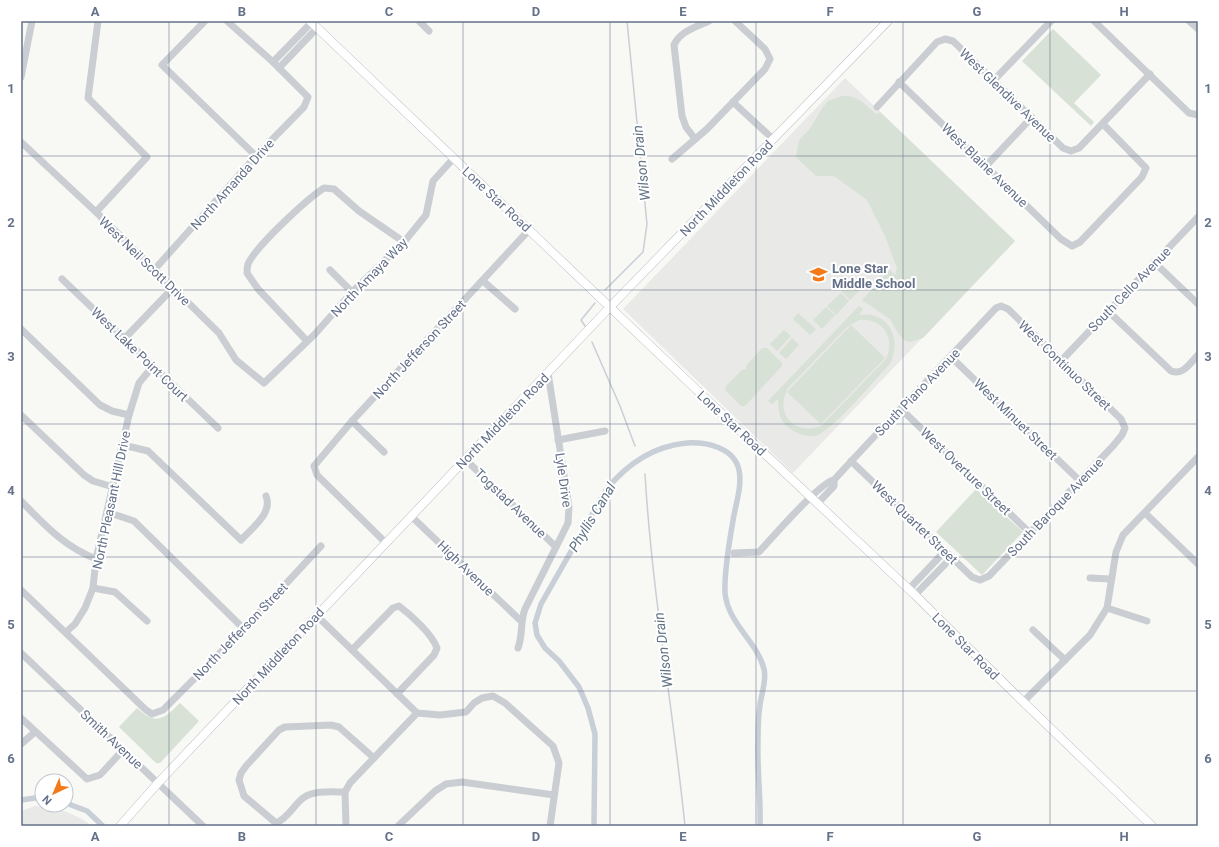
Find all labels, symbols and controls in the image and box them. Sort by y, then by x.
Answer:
text: A [91,4,100,19]
text: B [238,4,246,19]
text: C [385,4,394,19]
text: D [532,4,540,19]
text: E [679,4,687,19]
text: F [826,4,834,19]
text: G [973,4,982,19]
text: H [1119,4,1129,19]
street label: West Glendive Avenue [956,46,1059,145]
text: 1 [7,81,15,96]
text: 1 [1204,81,1212,96]
street label: West Blaine Avenue [939,120,1031,210]
water label: Wilson Drain [629,124,653,202]
street label: North Amanda Drive [188,136,277,233]
street label: North Middleton Road [677,137,776,239]
street label: Lone Star Road [459,164,534,235]
street label: West Neil Scott Drive [96,214,193,309]
text: 2 [7,215,15,230]
text: 2 [1204,215,1212,230]
street label: North Amaya Way [328,235,411,320]
street label: South Cello Avenue [1085,244,1174,335]
place label: Lone Star Middle School [832,261,915,291]
school or university icon: Lone Star Middle School [809,265,829,285]
street label: North Jefferson Street [370,297,469,402]
street label: West Lake Point Court [88,304,191,404]
street label: West Continuo Street [1016,318,1114,413]
street label: South Piano Avenue [872,345,963,439]
text: 3 [7,349,15,364]
text: 3 [1204,349,1212,364]
street label: North Middleton Road [453,370,552,472]
street label: West Minuet Street [971,376,1060,463]
street label: Lone Star Road [694,388,769,459]
street label: West Overture Street [918,425,1014,518]
street label: North Pleasant Hill Drive [89,429,134,571]
street label: Lyle Drive [552,452,575,508]
street label: South Baroque Avenue [1004,455,1106,560]
street label: Togstad Avenue [472,466,549,541]
street label: West Quartet Street [869,478,961,567]
water label: Phyllis Canal [565,479,619,554]
text: 4 [7,483,15,498]
text: 4 [1204,483,1212,498]
street label: High Avenue [434,538,497,599]
street label: North Jefferson Street [190,580,291,683]
street label: North Middleton Road [230,605,327,708]
street label: Lone Star Road [929,610,1002,683]
water label: Wilson Drain [650,611,676,689]
text: 5 [7,617,15,632]
text: 5 [1204,617,1212,632]
street label: Smith Avenue [77,707,146,772]
text: 6 [7,751,15,766]
text: 6 [1204,751,1212,766]
north arrow [34,773,74,813]
text: N [40,792,55,807]
text: A [91,829,100,844]
text: B [238,829,246,844]
text: C [385,829,394,844]
text: D [532,829,540,844]
text: E [679,829,687,844]
text: F [826,829,834,844]
text: G [973,829,982,844]
text: H [1119,829,1129,844]

